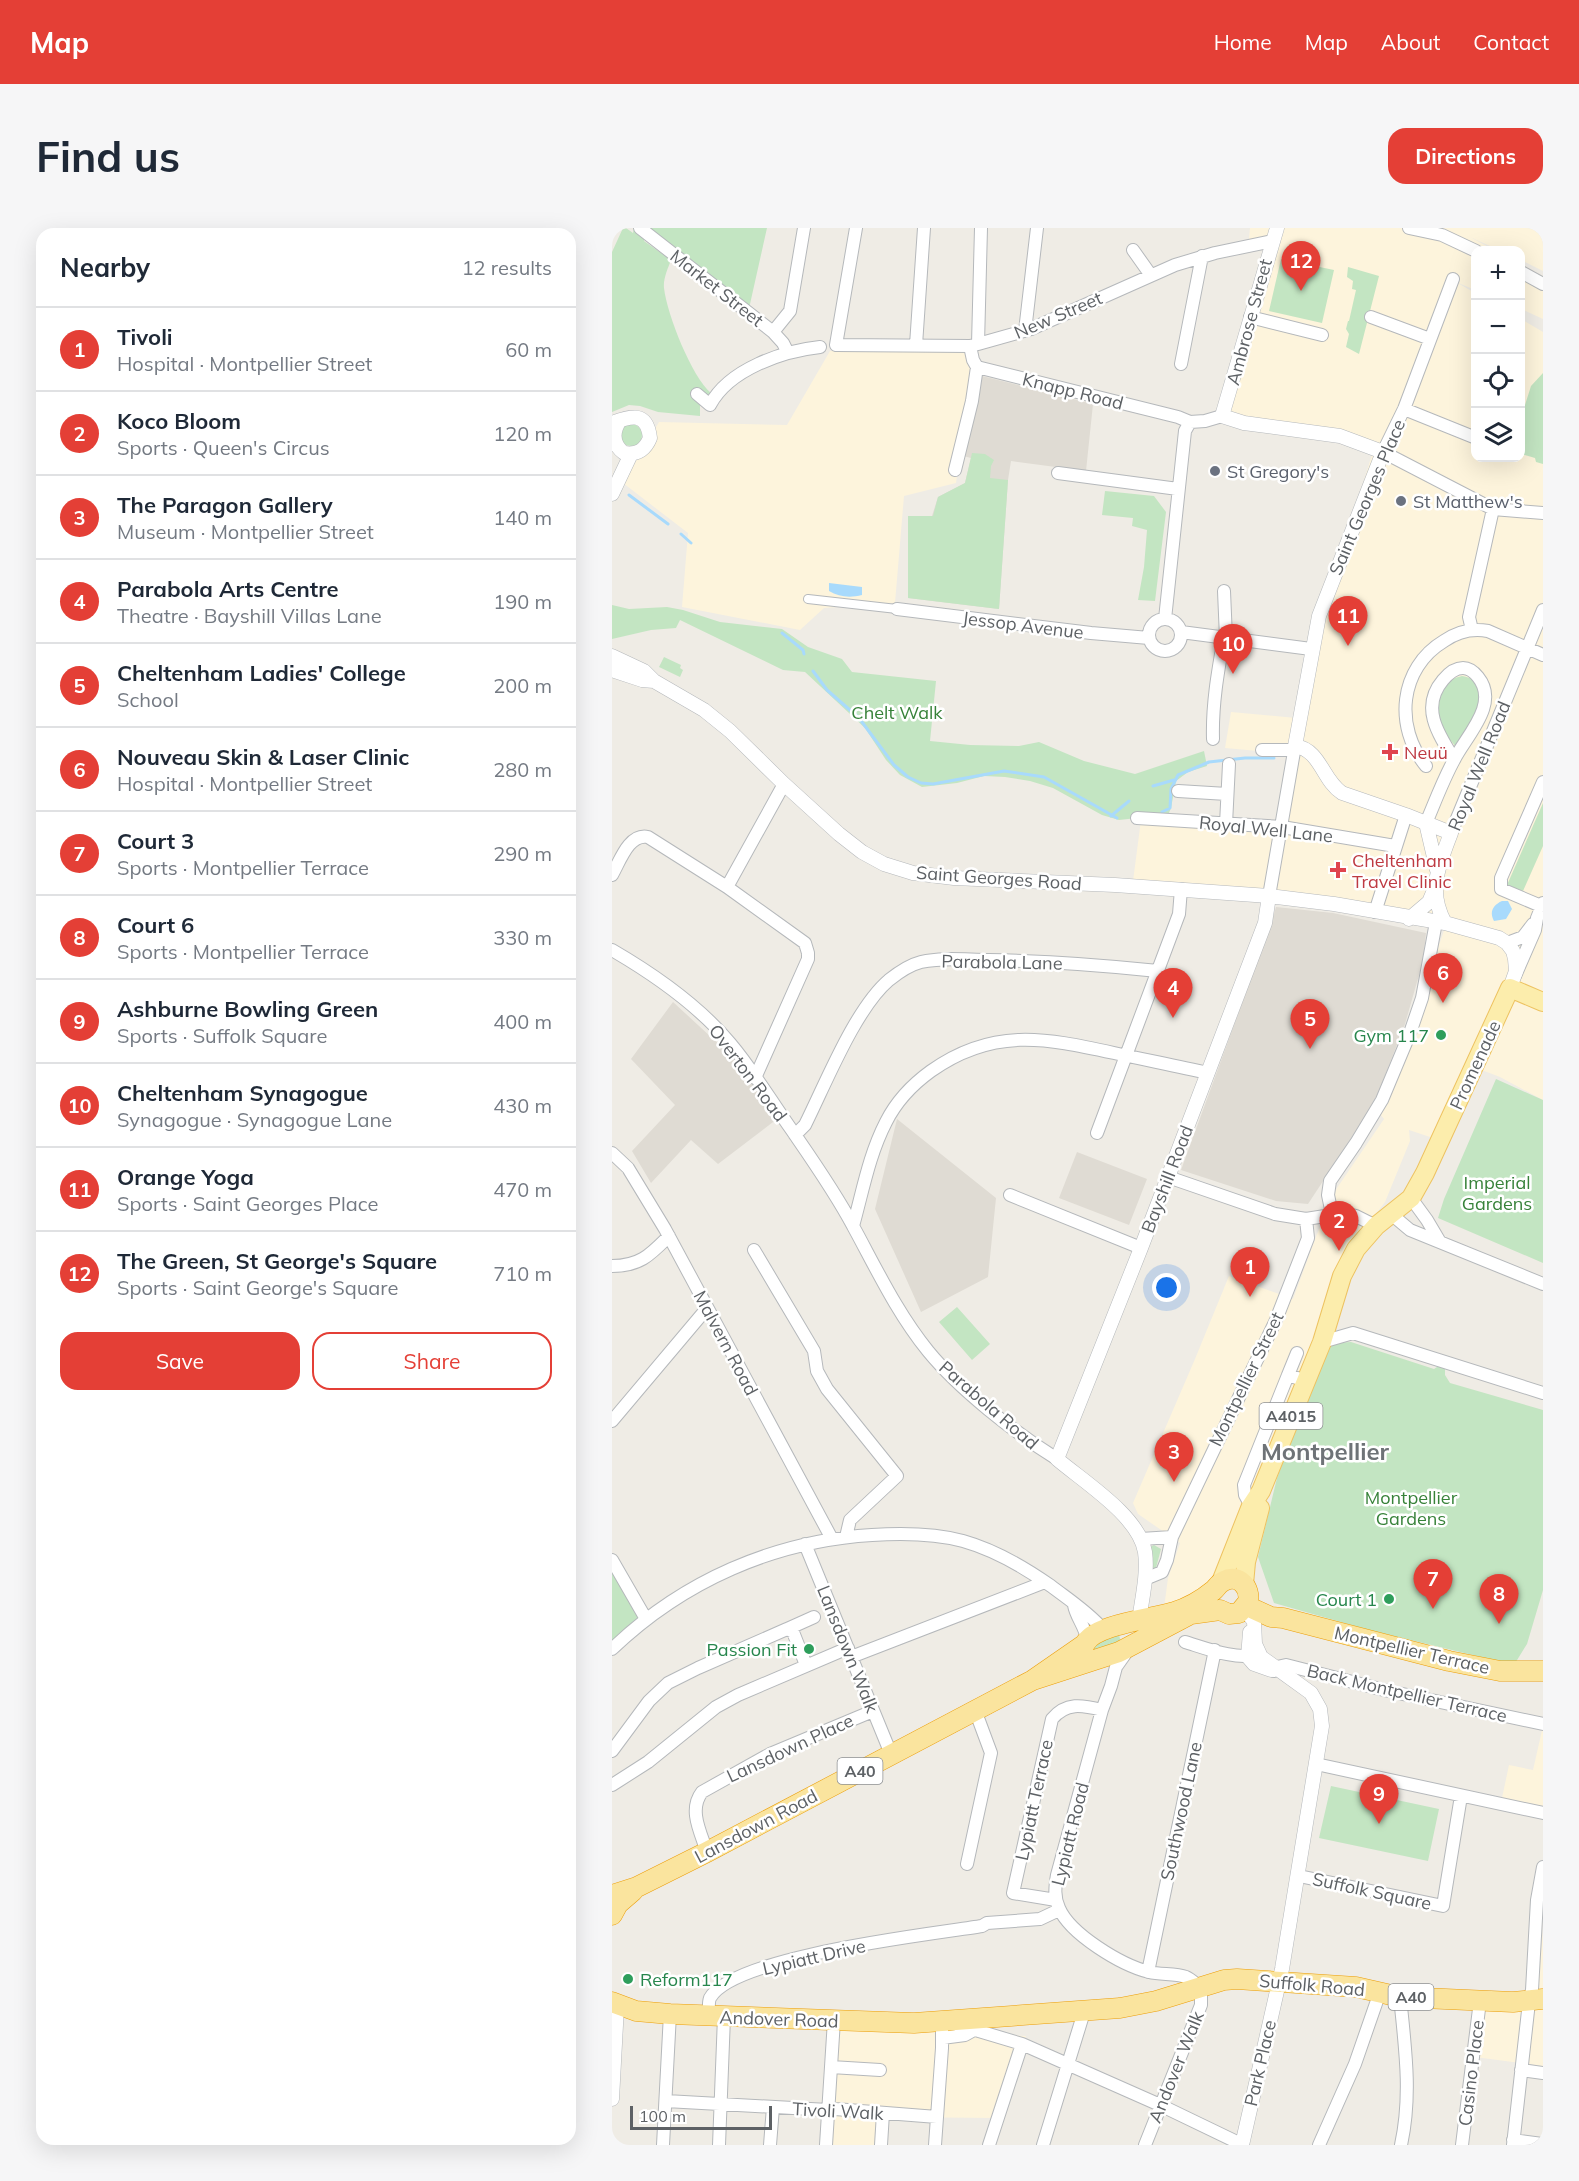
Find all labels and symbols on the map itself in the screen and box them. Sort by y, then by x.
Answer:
pin: 12 [1282,242,1320,291]
street label: Market Street [666,244,768,332]
street label: Ambrose Street [1221,256,1277,388]
street label: New Street [1011,286,1105,344]
street label: Knapp Road [1020,367,1126,415]
street label: Saint Georges Place [1324,416,1410,578]
place label: St Gregory's [1227,460,1329,483]
marker: St Gregory's [1208,464,1222,478]
place label: St Matthew's [1413,490,1523,513]
marker: St Matthew's [1394,494,1408,508]
pin: 11 [1328,596,1368,646]
street label: Jessop Avenue [961,606,1085,644]
pin: 10 [1214,624,1252,674]
street label: Royal Well Road [1443,698,1515,834]
park label: Chelt Walk [851,701,943,724]
place label: Neuü [1404,741,1448,764]
marker: Neuü [1381,743,1399,761]
street label: Royal Well Lane [1198,811,1334,847]
place label: Cheltenham Travel Clinic [1352,849,1453,893]
street label: Saint Georges Road [915,861,1083,895]
marker: Cheltenham Travel Clinic [1329,861,1347,879]
street label: Parabola Lane [941,949,1063,975]
pin: 6 [1424,954,1462,1003]
pin: 4 [1154,968,1192,1018]
pin: 5 [1290,1000,1330,1049]
street label: Promenade [1444,1017,1506,1113]
street label: Overton Road [704,1020,792,1126]
place label: Gym 117 [1353,1024,1429,1047]
marker: Gym 117 [1434,1028,1448,1042]
street label: Bayshill Road [1136,1122,1198,1236]
park label: Imperial Gardens [1462,1171,1532,1215]
pin: 2 [1320,1202,1358,1251]
pin: 1 [1230,1248,1270,1297]
your location [1152,1273,1181,1302]
street label: Malvern Road [689,1287,763,1399]
street label: Montpellier Street [1203,1308,1289,1450]
street label: Parabola Road [935,1356,1043,1454]
road number: A4015 [1260,1403,1322,1429]
pin: 3 [1154,1432,1194,1482]
district label: Montpellier [1261,1436,1390,1466]
park label: Montpellier Gardens [1365,1486,1458,1530]
pin: 7 [1414,1560,1452,1609]
pin: 8 [1480,1574,1518,1624]
street label: Lansdown Walk [812,1582,884,1717]
place label: Court 1 [1316,1588,1377,1611]
marker: Court 1 [1382,1592,1396,1606]
street label: Montpellier Terrace [1332,1621,1492,1679]
place label: Passion Fit [707,1638,797,1661]
marker: Passion Fit [802,1642,816,1656]
street label: Back Montpellier Terrace [1305,1659,1509,1727]
street label: Lansdown Place [723,1709,857,1787]
street label: Lypiatt Terrace [1010,1737,1058,1863]
street label: Southwood Lane [1155,1740,1207,1882]
road number: A40 [838,1758,882,1784]
pin: 9 [1360,1774,1398,1824]
street label: Lypiatt Road [1046,1780,1094,1888]
street label: Lansdown Road [691,1784,821,1868]
street label: Suffolk Square [1310,1867,1434,1915]
street label: Lypiatt Drive [760,1934,868,1980]
place label: Reform117 [640,1968,733,1991]
street label: Suffolk Road [1258,1969,1366,2001]
marker: Reform117 [621,1972,635,1986]
road number: A40 [1388,1984,1434,2010]
street label: Andover Road [719,2005,839,2033]
street label: Andover Walk [1143,2007,1209,2126]
street label: Park Place [1239,2018,1281,2108]
street label: Casino Place [1453,2019,1489,2127]
street label: Tivoli Walk [792,2097,885,2125]
scale bar [630,2103,772,2130]

